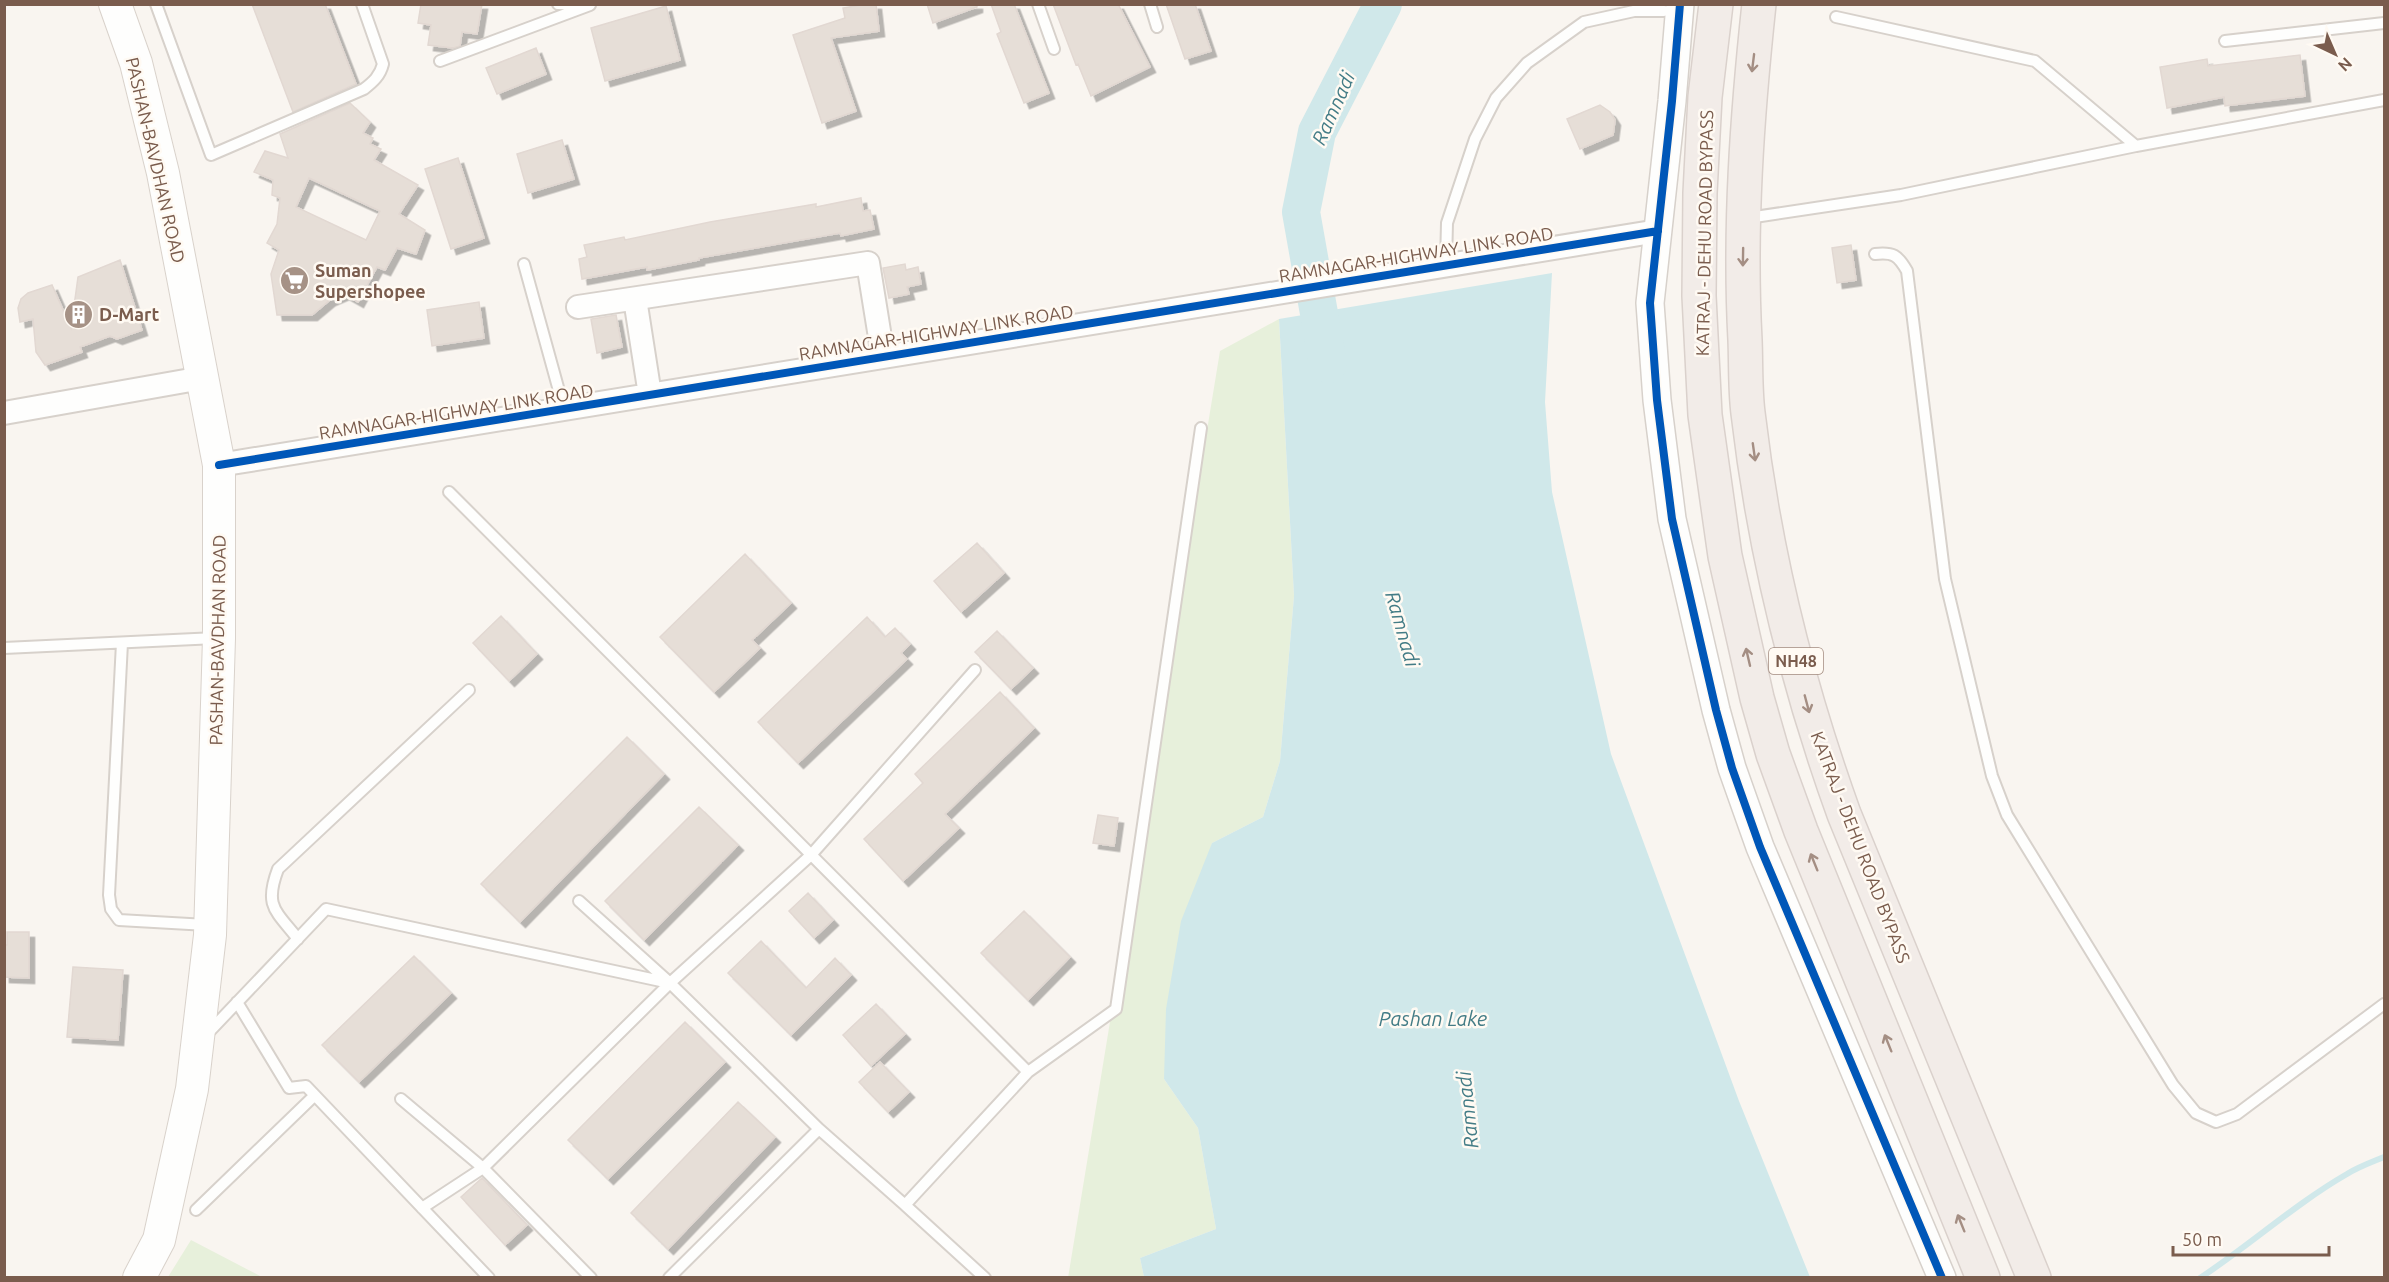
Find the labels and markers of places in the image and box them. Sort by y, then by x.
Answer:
place label: Suman Supershopee [315,260,426,301]
supermarket icon: Suman Supershopee [278,264,310,296]
building icon: D-Mart [62,298,94,330]
place label: D-Mart [99,304,159,324]

